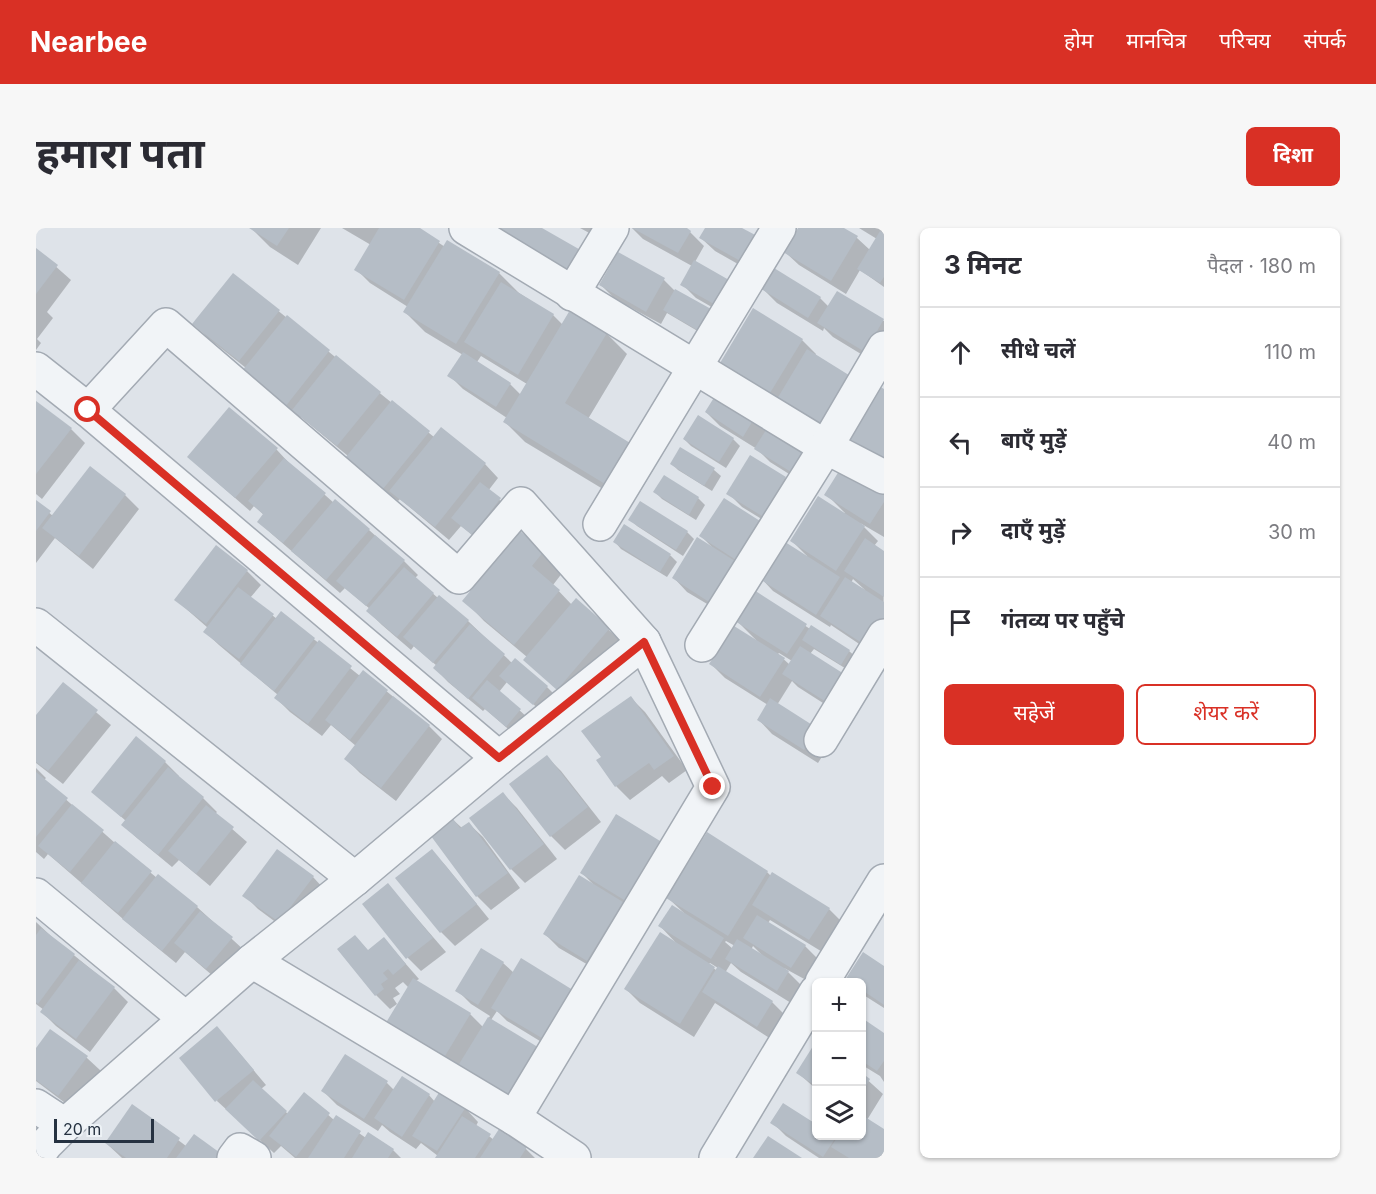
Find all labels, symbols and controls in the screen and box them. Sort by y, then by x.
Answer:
text: Nearbee [30,25,147,59]
text: होम [1064,28,1093,53]
text: मानचित्र [1126,28,1186,53]
text: परिचय [1219,28,1271,53]
text: संपर्क [1304,28,1346,53]
text: हमारा पता [36,127,205,178]
button: दिशा [1246,127,1340,186]
text: 3 मिनट [944,249,1022,280]
text: पैदल · 180 m [1207,254,1316,278]
icon: ahead [944,336,977,369]
text: सीधे चलें [1001,337,1076,363]
text: 110 m [1264,340,1316,364]
route start [74,396,100,422]
icon: left [944,426,977,459]
text: बाएँ मुड़ें [1001,427,1067,453]
text: 40 m [1267,430,1316,454]
icon: right [944,516,977,549]
text: दाएँ मुड़ें [1001,517,1065,543]
text: 30 m [1268,520,1316,544]
icon: arrive [944,606,977,639]
text: गंतव्य पर पहुँचे [1001,607,1125,633]
button: सहेजें [944,684,1124,745]
button: शेयर करें [1136,684,1316,745]
route end [699,773,725,799]
map controls [812,978,866,1140]
button: + [812,978,866,1032]
button: − [812,1032,866,1086]
button: layers [812,1086,866,1140]
scale bar [54,1116,154,1144]
text: 20 m [63,1119,101,1139]

